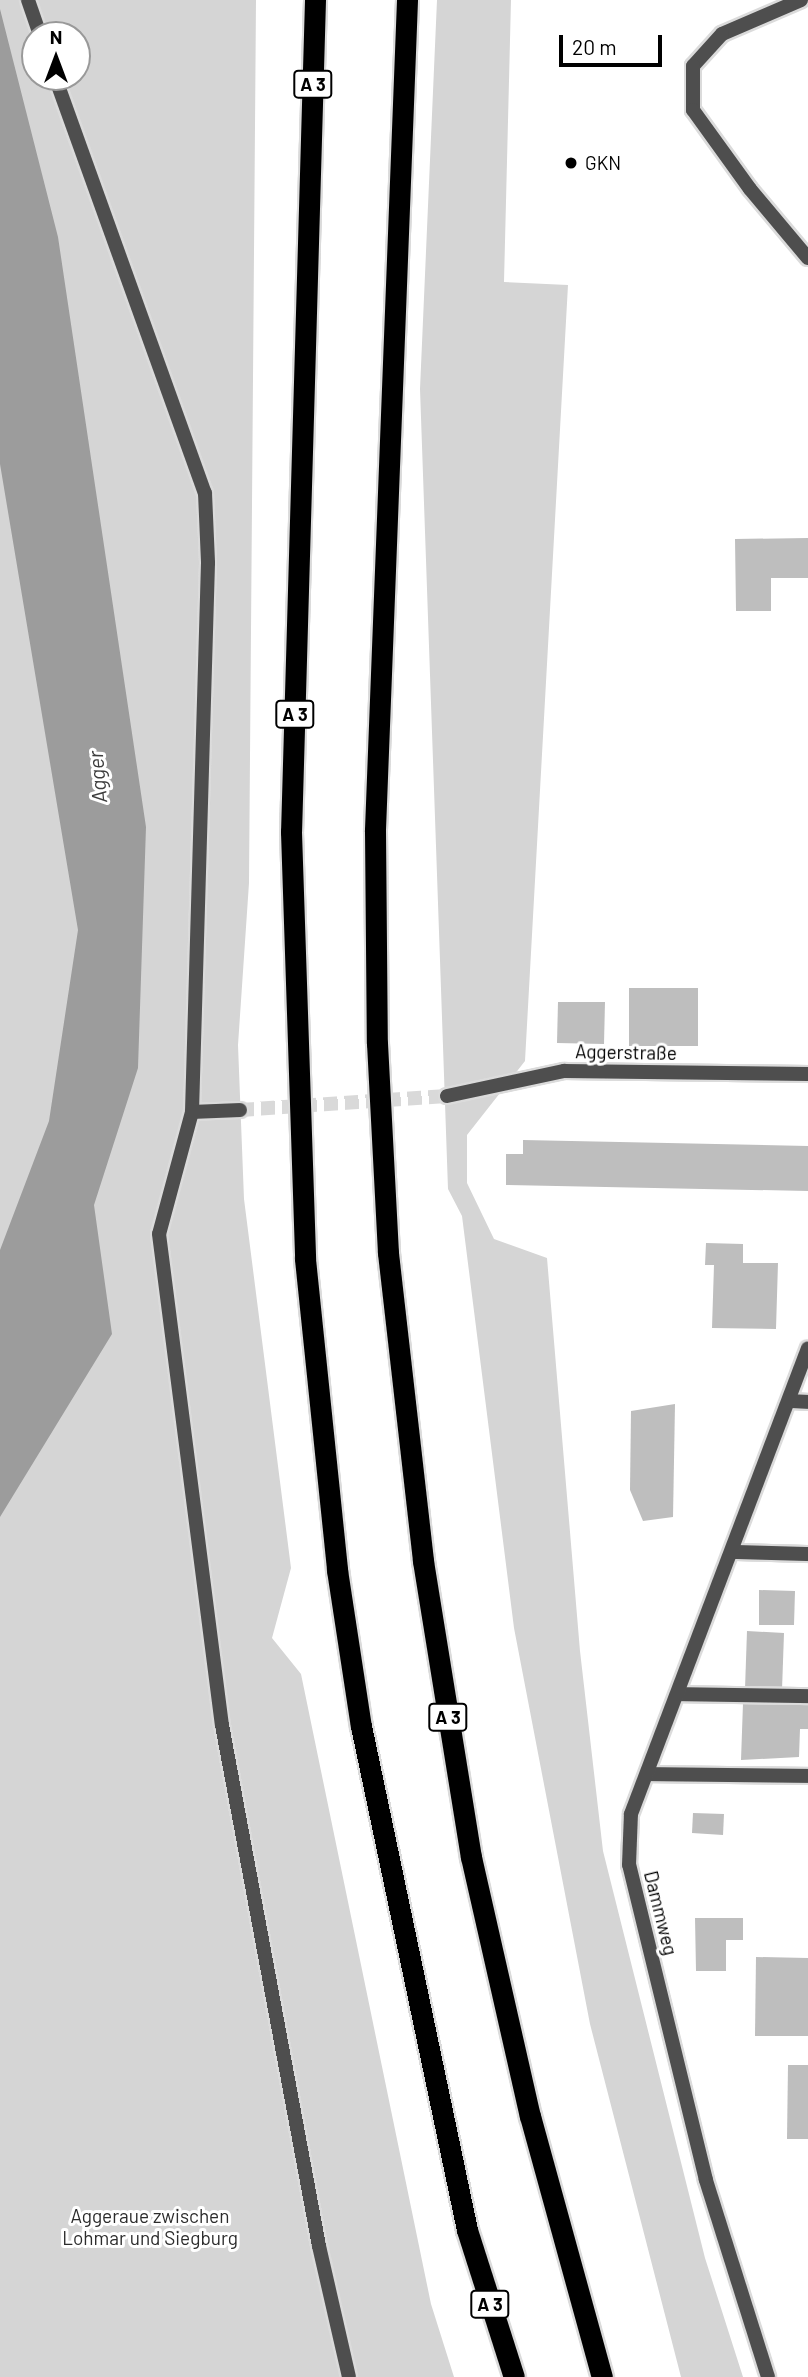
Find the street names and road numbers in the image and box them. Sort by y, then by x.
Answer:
road number: A 3 [292,70,334,98]
road number: A 3 [274,700,316,728]
street label: Aggerstraße [575,1040,677,1064]
road number: A 3 [427,1702,469,1732]
street label: Dammweg [640,1868,682,1958]
road number: A 3 [469,2290,511,2318]

